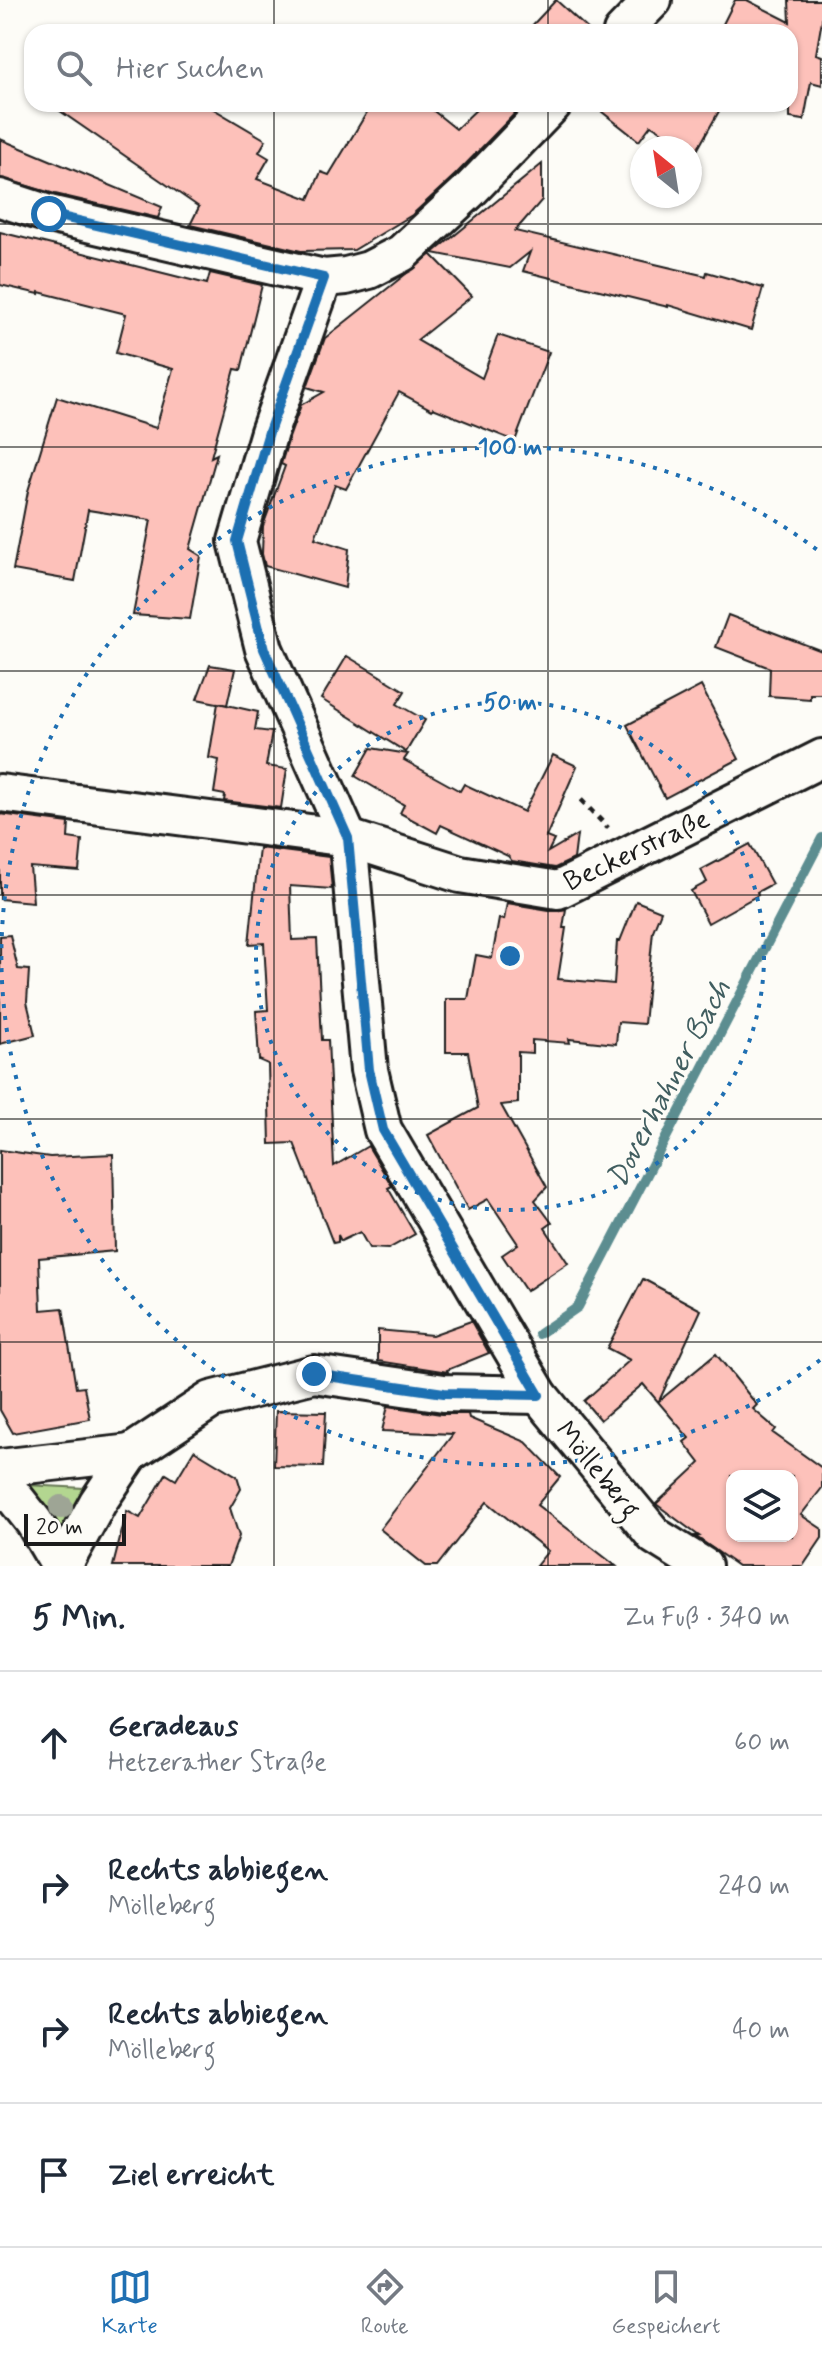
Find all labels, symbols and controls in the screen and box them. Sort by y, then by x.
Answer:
search box [24,24,798,112]
icon: search [52,46,96,90]
text: Hier suchen [116,49,264,88]
north arrow [630,136,702,208]
route start [31,196,67,232]
text: 100 m [478,433,542,464]
text: 50 m [483,688,537,719]
street label: Beckerstraße [558,801,716,901]
centre of rings [496,942,524,970]
water label: Doverhahner Bach [598,973,740,1194]
route end [296,1356,332,1392]
street label: Mölleberg [544,1414,648,1529]
map controls [726,1470,798,1542]
button: layers [726,1470,798,1542]
scale bar [24,1510,126,1546]
text: 20 m [36,1514,83,1542]
text: 5 Min. [32,1596,125,1641]
text: Zu Fuß · 340 m [623,1601,790,1635]
text: Geradeaus [108,1707,238,1746]
icon: ahead [32,1721,76,1765]
text: 60 m [734,1726,790,1760]
text: Hetzerather Straße [108,1746,327,1780]
text: Rechts abbiegen [108,1851,328,1890]
icon: right [32,1865,76,1909]
text: 240 m [718,1870,790,1904]
text: Mölleberg [108,1890,216,1924]
text: Rechts abbiegen [108,1995,328,2034]
icon: right [32,2009,76,2053]
text: 40 m [732,2014,790,2048]
text: Mölleberg [108,2034,216,2068]
icon: arrive [32,2153,76,2197]
text: Ziel erreicht [108,2156,274,2195]
tab: Karte [101,2265,158,2341]
tab: Route [361,2265,409,2341]
tab: Gespeichert [612,2265,721,2341]

